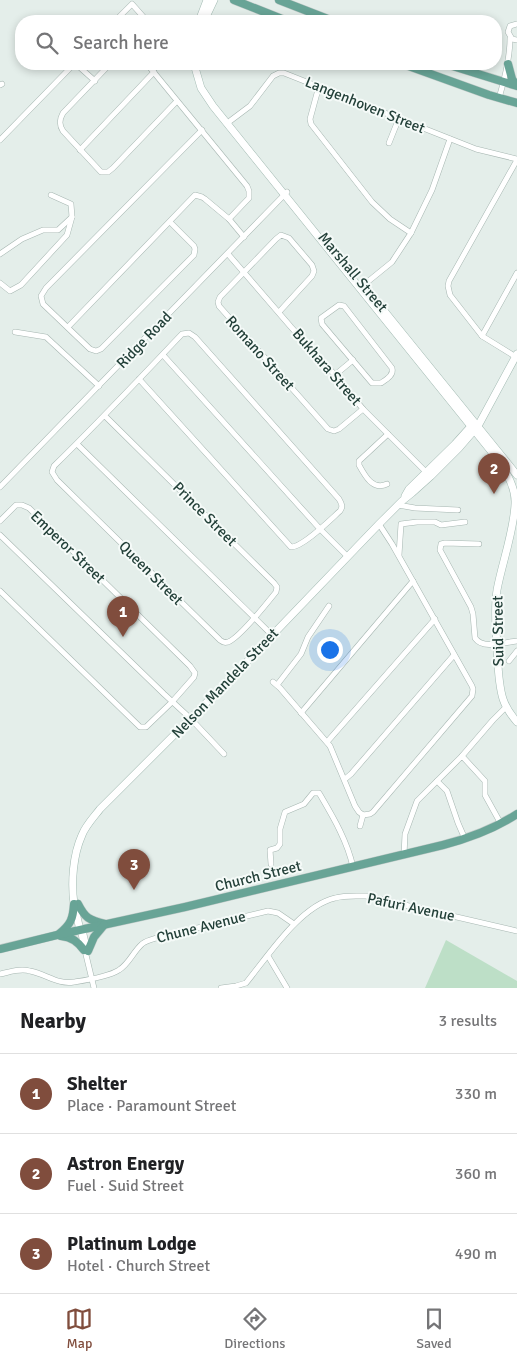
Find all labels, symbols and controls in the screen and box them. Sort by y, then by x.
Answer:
search box [15,15,502,70]
icon: search [33,29,61,57]
text: Search here [73,31,169,55]
street label: Langenhoven Street [302,73,428,137]
street label: Marshall Street [314,228,392,316]
street label: Ridge Road [113,308,175,372]
street label: Romano Street [222,312,298,394]
street label: Bukhara Street [289,325,365,409]
pin: 2 [478,453,510,494]
street label: Prince Street [169,478,241,550]
street label: Emperor Street [27,507,109,587]
street label: Queen Street [115,537,187,609]
street label: Suid Street [488,595,508,667]
pin: 1 [107,596,139,637]
street label: Nelson Mandela Street [168,624,282,742]
your location [317,637,343,663]
pin: 3 [118,849,150,890]
street label: Church Street [213,857,303,895]
street label: Pafuri Avenue [366,889,456,925]
street label: Chune Avenue [155,907,247,947]
text: Nearby [20,1008,86,1034]
text: 3 results [438,1011,497,1031]
text: Shelter [67,1072,127,1096]
text: 1 [32,1084,40,1104]
text: 330 m [455,1084,497,1104]
text: Place · Paramount Street [67,1096,236,1116]
text: Astron Energy [67,1152,184,1176]
text: 2 [32,1164,40,1184]
text: 360 m [455,1164,497,1184]
text: Fuel · Suid Street [67,1176,184,1196]
text: Platinum Lodge [67,1232,197,1256]
text: 3 [32,1244,40,1264]
text: 490 m [455,1244,497,1264]
text: Hotel · Church Street [67,1256,210,1276]
tab: Map [65,1305,93,1352]
tab: Directions [224,1305,285,1352]
tab: Saved [416,1305,452,1352]

